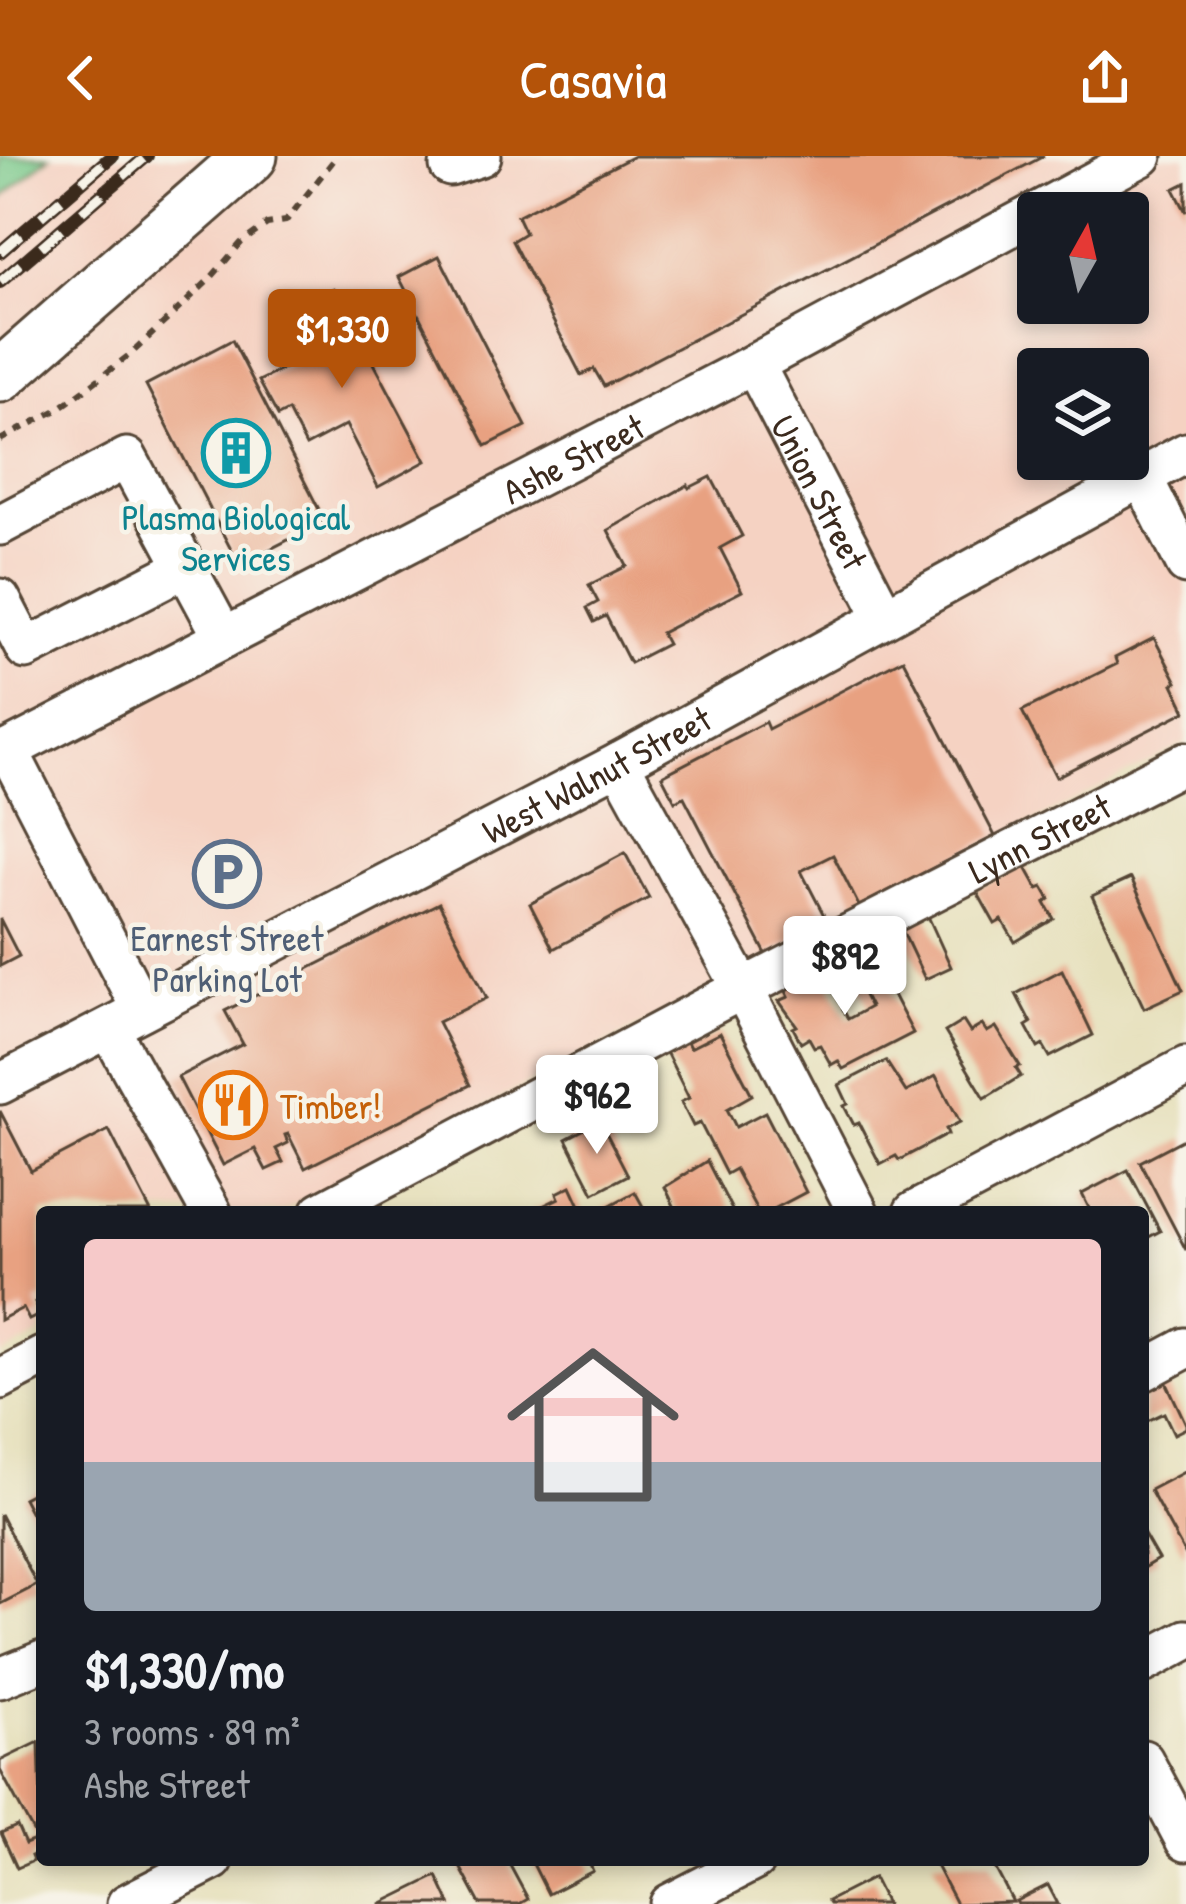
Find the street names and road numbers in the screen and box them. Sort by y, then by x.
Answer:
street label: Ashe Street [494,400,653,515]
street label: Union Street [760,406,881,578]
street label: West Walnut Street [473,693,720,854]
street label: Lynn Street [960,780,1119,894]

